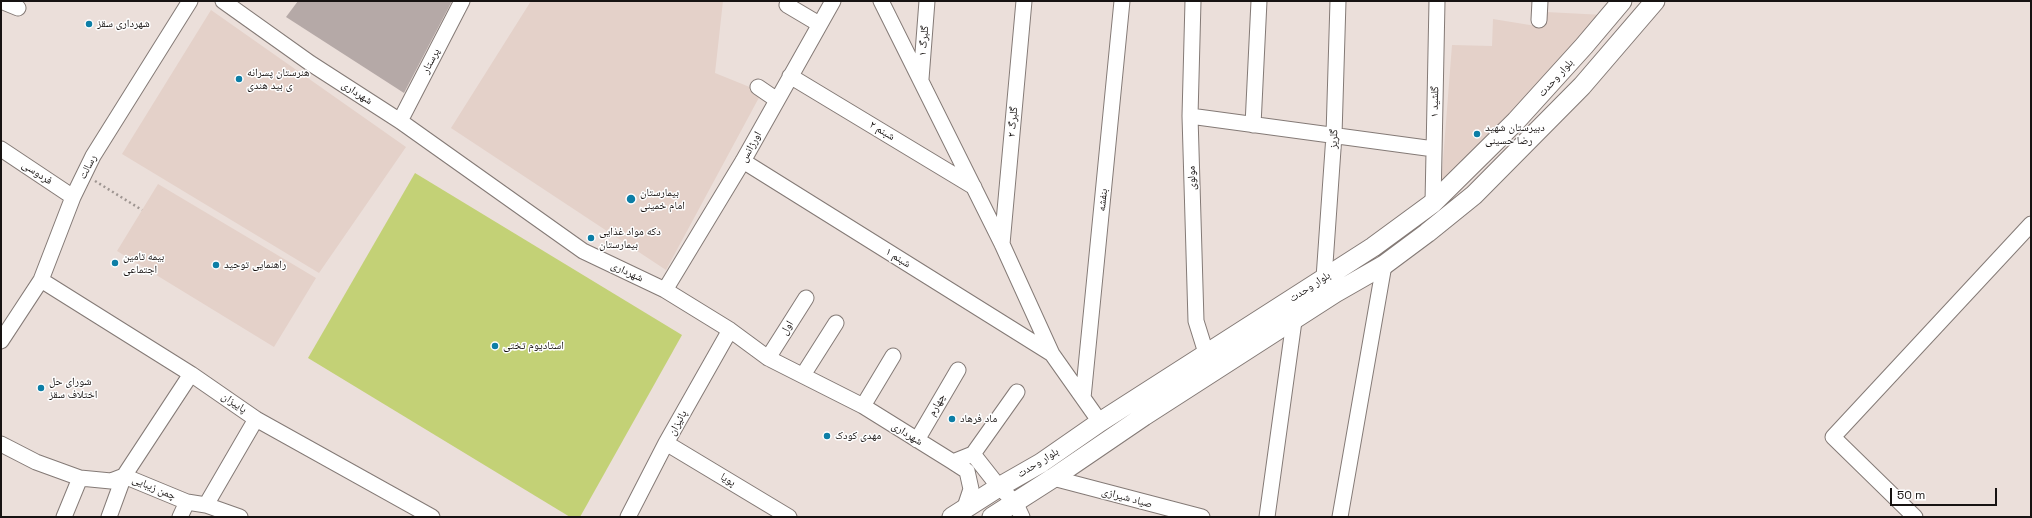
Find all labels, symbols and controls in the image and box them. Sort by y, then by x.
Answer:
place label: شهرداری سقز [97,17,150,31]
marker: شهرداری سقز [84,19,94,29]
street label: گلبرگ ۱ [916,25,932,57]
street label: پرستار [419,46,443,76]
street label: بلوار وحدت [1536,56,1576,100]
place label: هنرستان پسرانه ی بید هندی [247,66,310,92]
marker: هنرستان پسرانه ی بید هندی [234,74,244,84]
street label: شهرداری [339,78,375,108]
street label: گلشید ۱ [1428,86,1442,118]
street label: گلبرگ ۲ [1005,106,1021,138]
street label: شبنم ۲ [867,118,897,144]
place label: دبیرستان شهید رضا حسینی [1485,121,1545,147]
street label: اورژانس [737,129,765,165]
street label: گلریز [1327,129,1341,149]
marker: دبیرستان شهید رضا حسینی [1472,129,1482,139]
street label: رسالت [76,153,100,181]
street label: فردوسی [19,158,55,188]
street label: مولوی [1185,166,1199,190]
place label: بیمارستان امام خمینی [640,186,685,212]
street label: بنفشه [1095,188,1111,212]
marker: بیمارستان امام خمینی [625,193,637,205]
place label: دکه مواد غذایی بیمارستان [599,225,661,251]
marker: دکه مواد غذایی بیمارستان [586,233,596,243]
street label: شبنم ۱ [883,245,913,271]
place label: بیمه تامین اجتماعی [123,250,164,276]
marker: بیمه تامین اجتماعی [110,258,120,268]
place label: راهنمایی توحید [224,258,286,272]
street label: شهرداری [609,259,645,285]
marker: راهنمایی توحید [211,260,221,270]
street label: بلوار وحدت [1287,269,1333,305]
street label: اول [778,318,796,338]
place label: استادیوم تختی [503,339,564,353]
marker: استادیوم تختی [490,341,500,351]
place label: شورای حل اختلاف سقز [49,375,97,401]
marker: شورای حل اختلاف سقز [36,383,46,393]
street label: پاییزان [219,390,249,416]
street label: چهارم [925,391,949,419]
street label: پائیزان [666,408,690,438]
place label: ماد فرهاد [960,412,997,426]
marker: ماد فرهاد [947,414,957,424]
street label: شهرداری [889,419,925,449]
place label: مهدی کودک [835,429,881,443]
marker: مهدی کودک [822,431,832,441]
street label: بلوار وحدت [1015,445,1061,481]
street label: پویا [718,470,738,490]
street label: چمن زیبایی [130,473,178,503]
scale bar [1892,480,1999,506]
street label: صیاد شیرازی [1100,485,1154,511]
text: 50 m [1897,487,1925,503]

